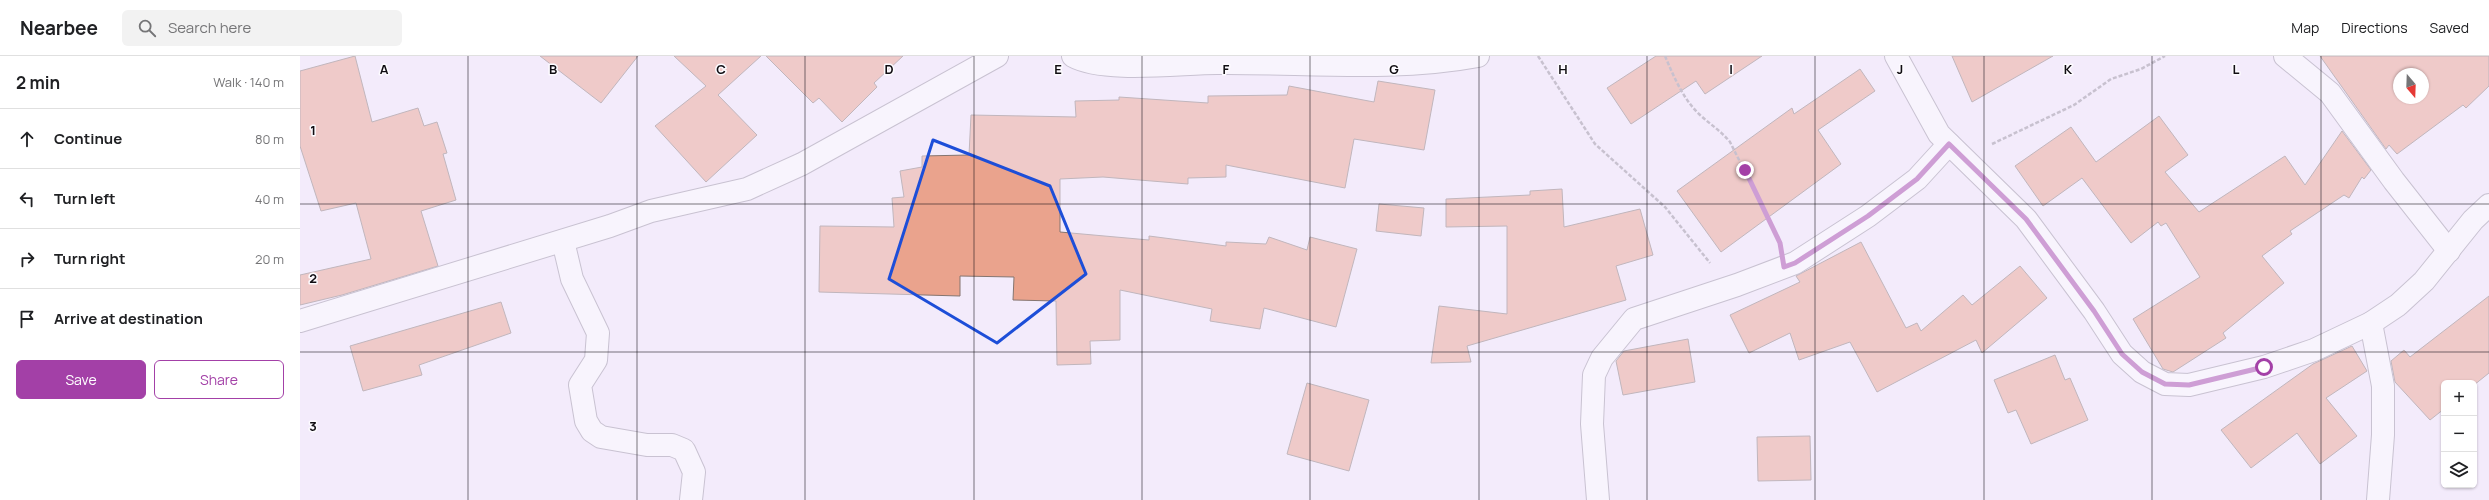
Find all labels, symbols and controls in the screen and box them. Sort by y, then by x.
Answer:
search box [122,10,402,46]
text: Nearbee [20,15,98,41]
icon: search [136,17,158,39]
text: Search here [168,17,251,38]
text: Map [2291,18,2319,37]
text: Directions [2341,18,2408,37]
text: Saved [2430,18,2469,37]
text: A [380,60,389,78]
text: B [549,60,557,78]
text: C [716,60,726,78]
text: D [884,60,894,78]
text: E [1054,60,1062,78]
text: F [1223,60,1230,78]
text: G [1389,60,1399,78]
text: H [1558,60,1568,78]
text: I [1729,60,1733,78]
text: J [1897,60,1903,78]
text: K [2064,60,2073,78]
text: L [2233,60,2240,78]
north arrow [2393,68,2429,104]
text: 2 min [16,71,60,94]
text: Walk · 140 m [213,73,284,91]
text: 1 [310,121,316,139]
icon: ahead [16,128,38,150]
text: Continue [54,128,122,149]
text: 80 m [255,130,284,148]
route end [1736,161,1754,179]
icon: left [16,188,38,210]
text: Turn left [54,188,116,209]
text: 40 m [255,190,284,208]
icon: right [16,248,38,270]
text: Turn right [54,248,125,269]
text: 20 m [255,250,284,268]
text: 2 [309,269,317,287]
icon: arrive [16,308,38,330]
text: Arrive at destination [54,308,203,329]
route start [2255,358,2273,376]
button: Save [16,360,146,399]
button: Share [154,360,284,399]
map controls [2441,380,2477,488]
button: + [2441,380,2477,416]
button: − [2441,416,2477,452]
text: 3 [309,417,317,435]
button: layers [2441,452,2477,488]

